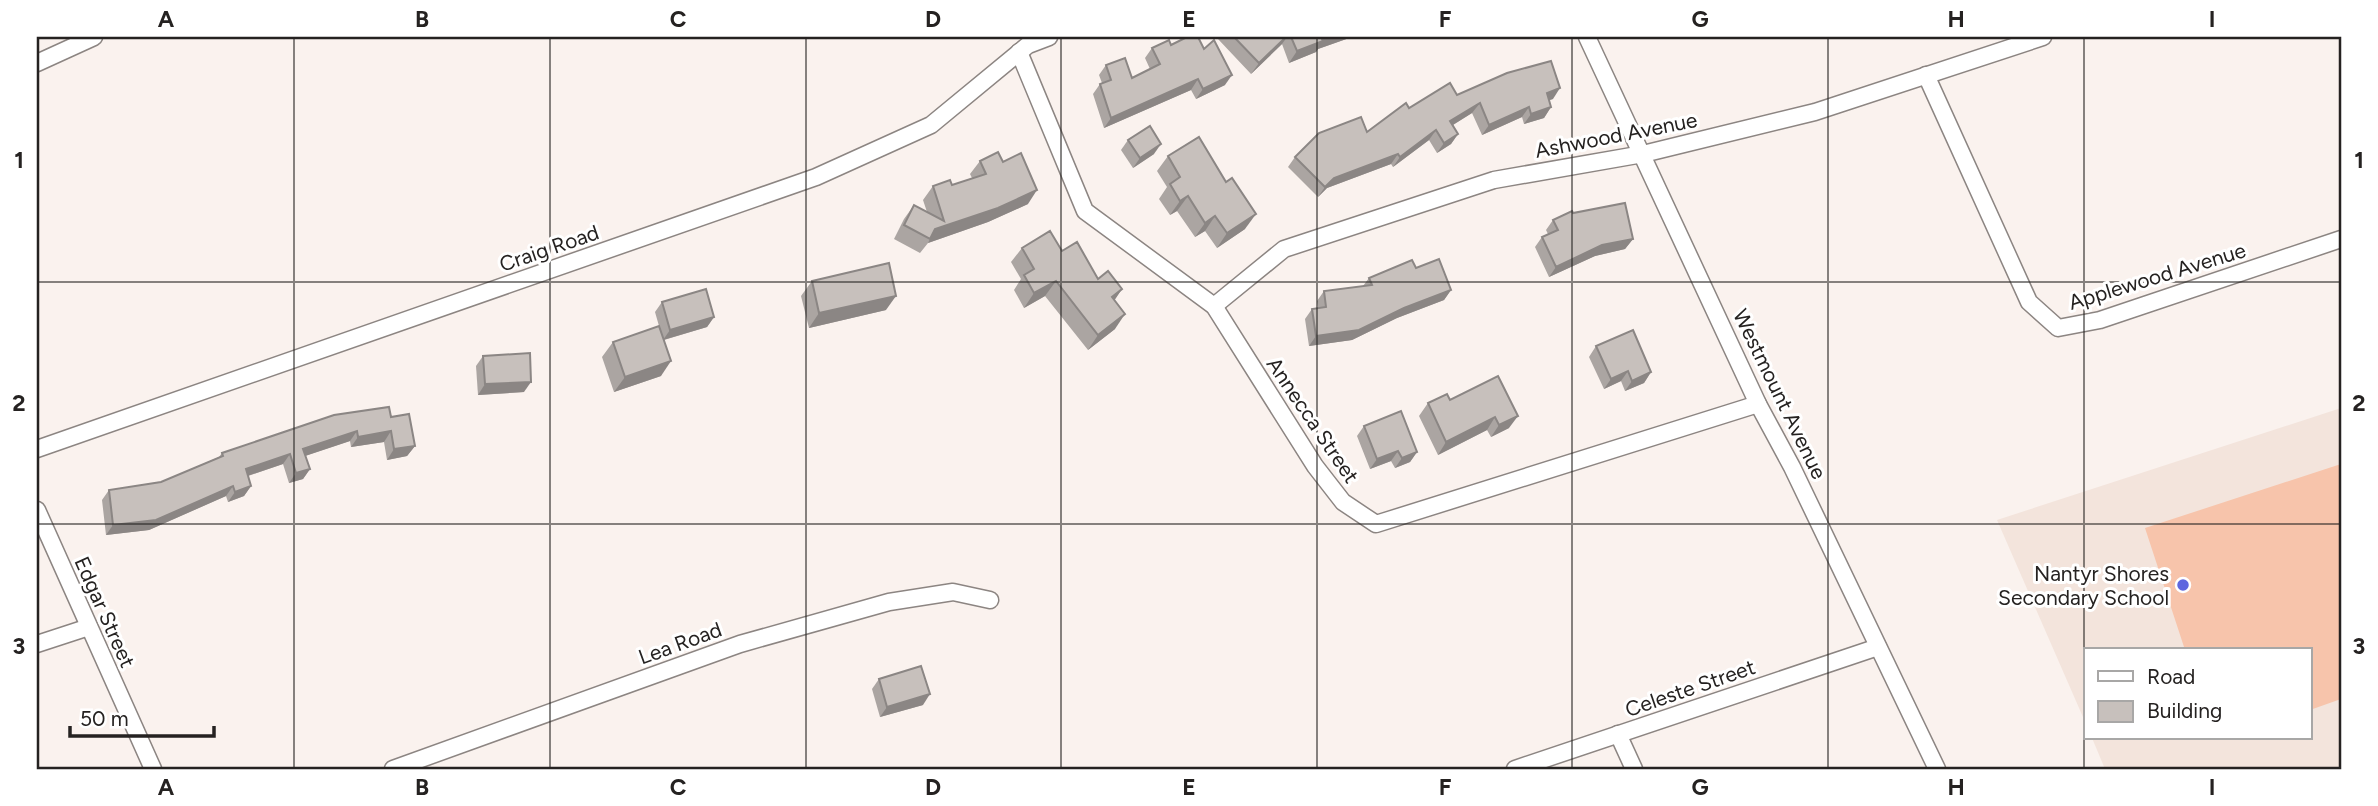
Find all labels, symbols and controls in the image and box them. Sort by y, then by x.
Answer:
text: A [158,5,175,33]
text: B [415,5,429,33]
text: C [670,5,687,33]
text: D [925,5,941,33]
text: E [1182,5,1196,33]
text: F [1439,5,1452,33]
text: G [1691,5,1709,33]
text: H [1947,5,1965,33]
text: I [2209,5,2215,33]
street label: Ashwood Avenue [1533,107,1699,163]
text: 1 [14,146,24,174]
text: 1 [2354,146,2364,174]
street label: Craig Road [496,219,602,277]
street label: Applewood Avenue [2065,237,2249,315]
street label: Westmount Avenue [1728,305,1832,483]
street label: Annecca Street [1262,352,1364,488]
text: 2 [12,389,26,417]
text: 2 [2352,389,2366,417]
street label: Edgar Street [69,553,141,671]
place label: Nantyr Shores Secondary School [1998,561,2169,610]
marker: Nantyr Shores Secondary School [2175,577,2191,593]
street label: Lea Road [635,616,725,670]
text: 3 [13,632,25,660]
text: 3 [2353,632,2365,660]
legend [2084,648,2312,740]
street label: Celeste Street [1622,654,1758,722]
text: Road [2147,664,2195,689]
scale bar [70,694,214,738]
text: Building [2147,698,2222,723]
text: 50 m [80,706,129,731]
text: A [158,773,175,801]
text: B [415,773,429,801]
text: C [670,773,687,801]
text: D [925,773,941,801]
text: E [1182,773,1196,801]
text: F [1439,773,1452,801]
text: G [1691,773,1709,801]
text: H [1947,773,1965,801]
text: I [2209,773,2215,801]

